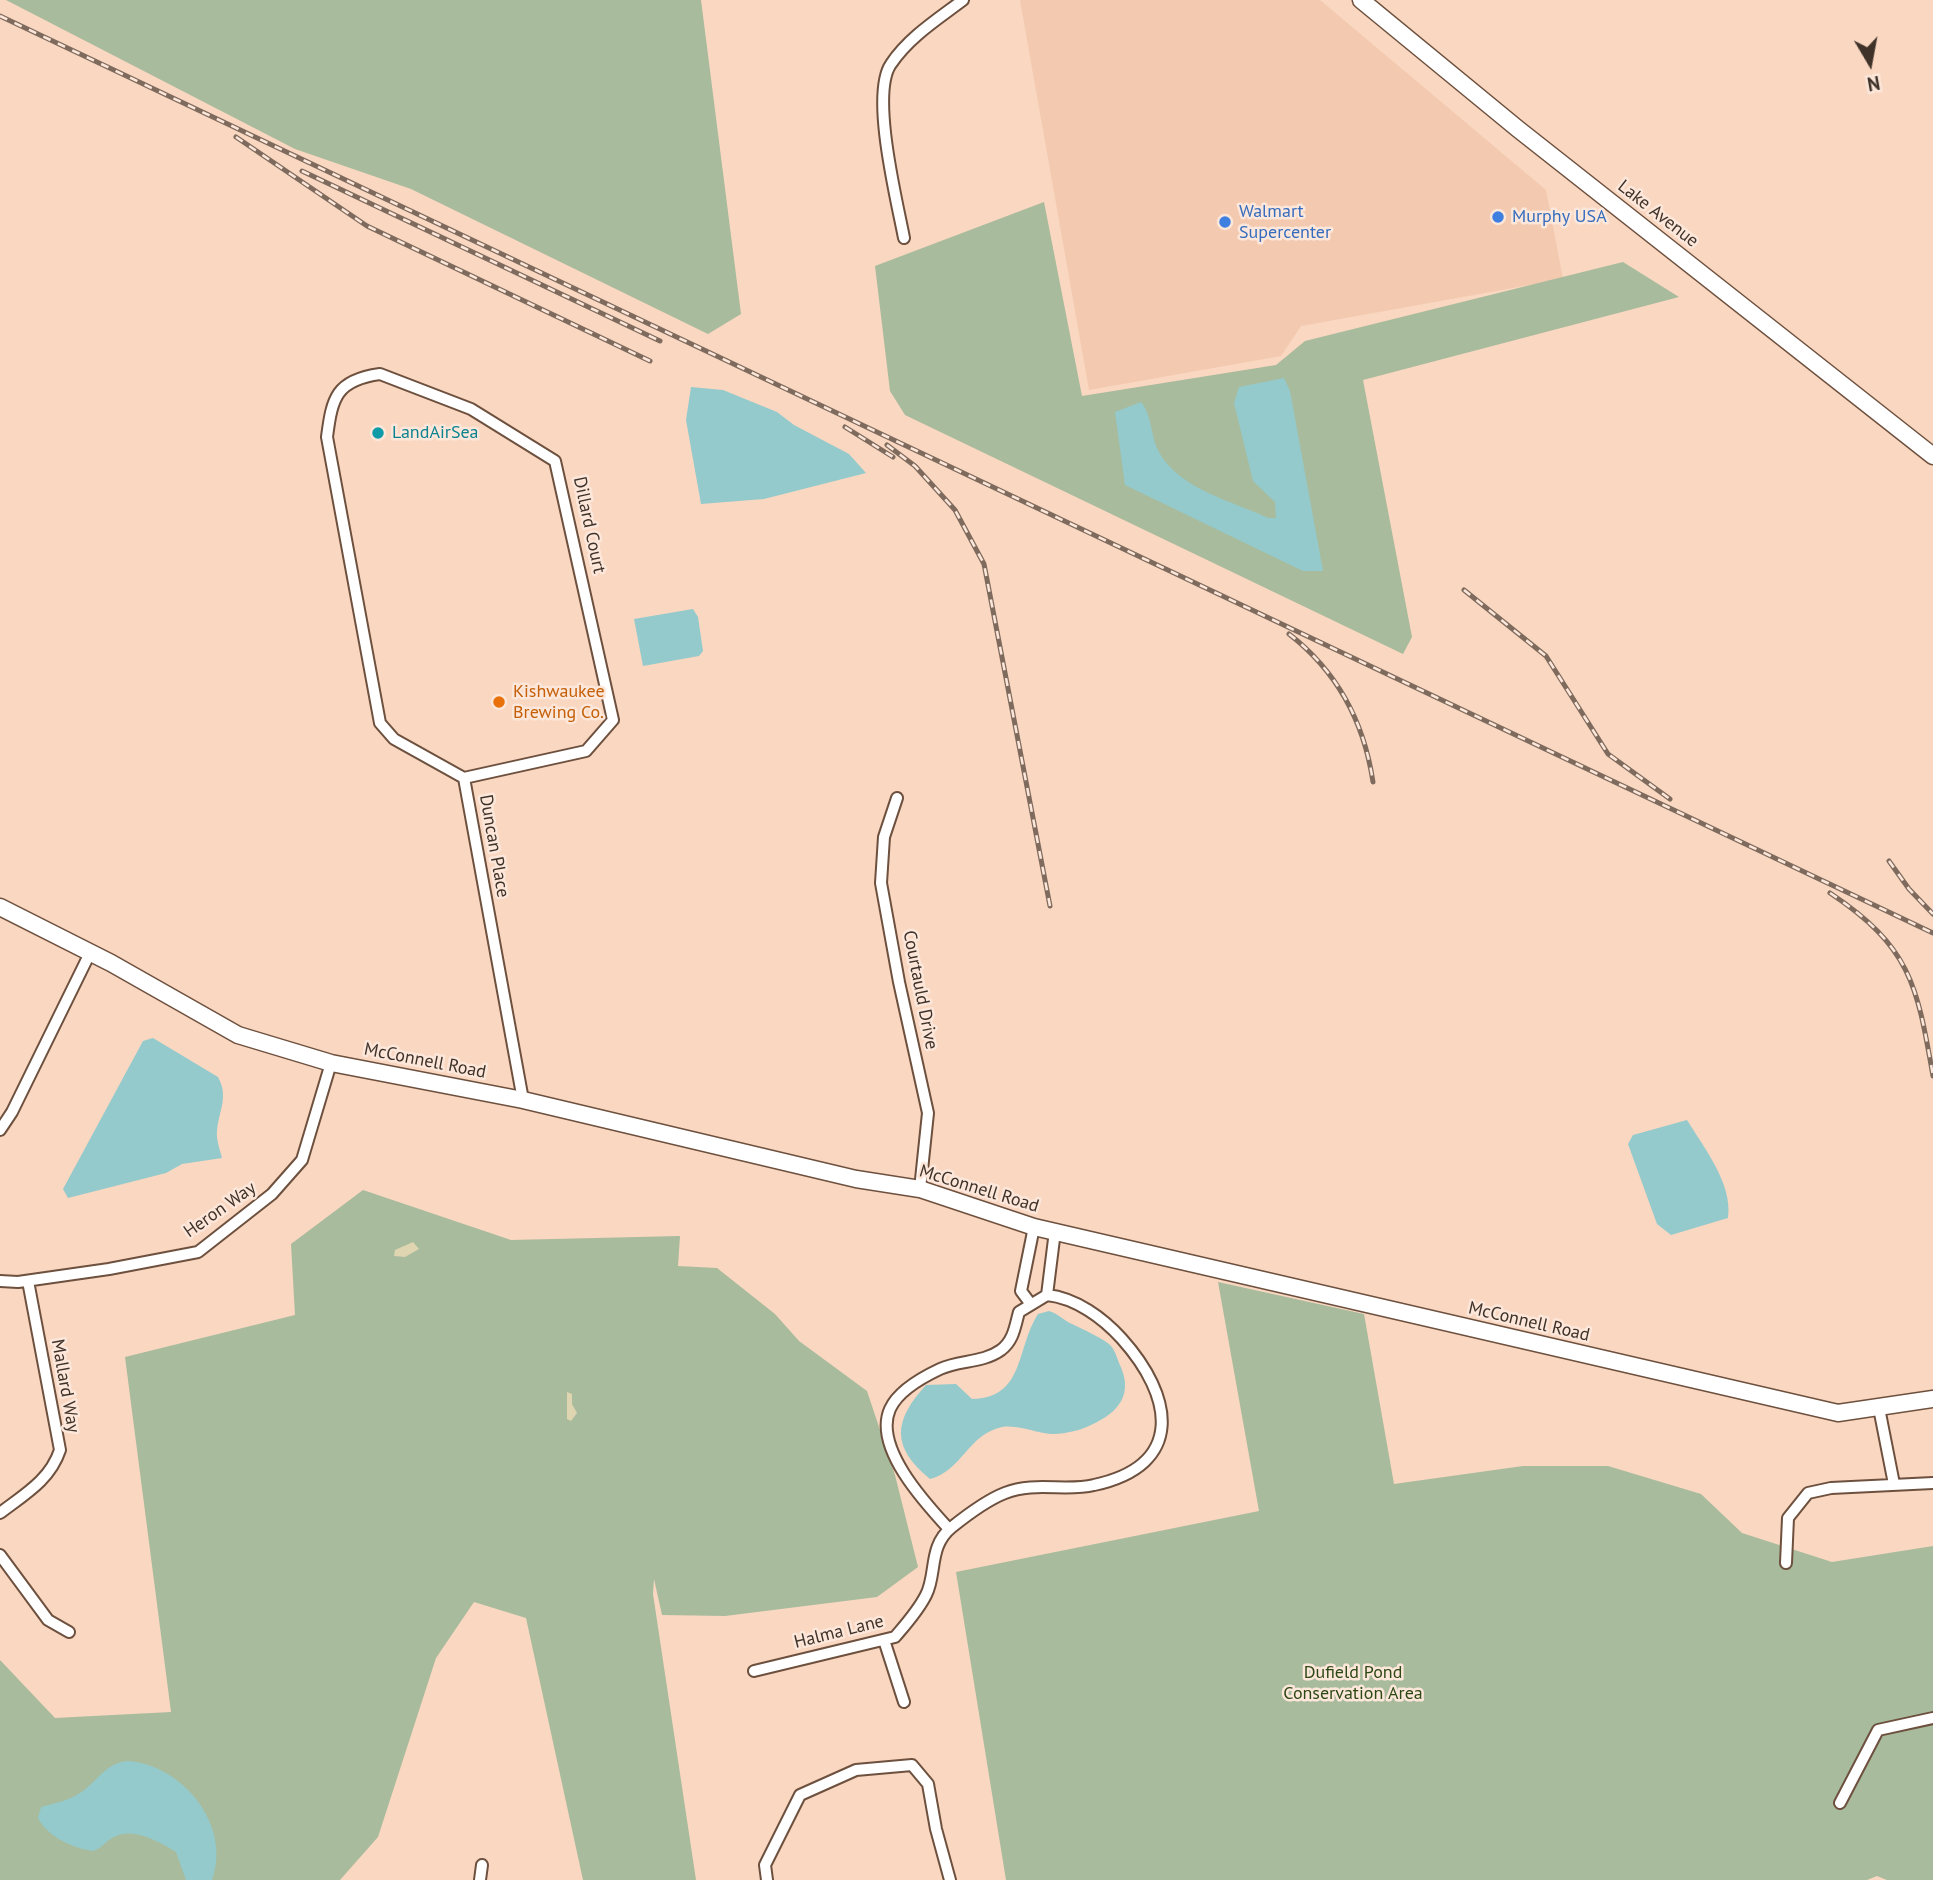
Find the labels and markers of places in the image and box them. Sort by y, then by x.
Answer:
place label: Walmart Supercenter [1239,201,1331,244]
place label: Murphy USA [1512,206,1607,228]
marker: Murphy USA [1490,209,1506,225]
marker: Walmart Supercenter [1217,214,1233,230]
place label: LandAirSea [392,422,479,444]
marker: LandAirSea [370,425,386,441]
place label: Kishwaukee Brewing Co. [513,681,605,724]
marker: Kishwaukee Brewing Co. [491,694,507,710]

